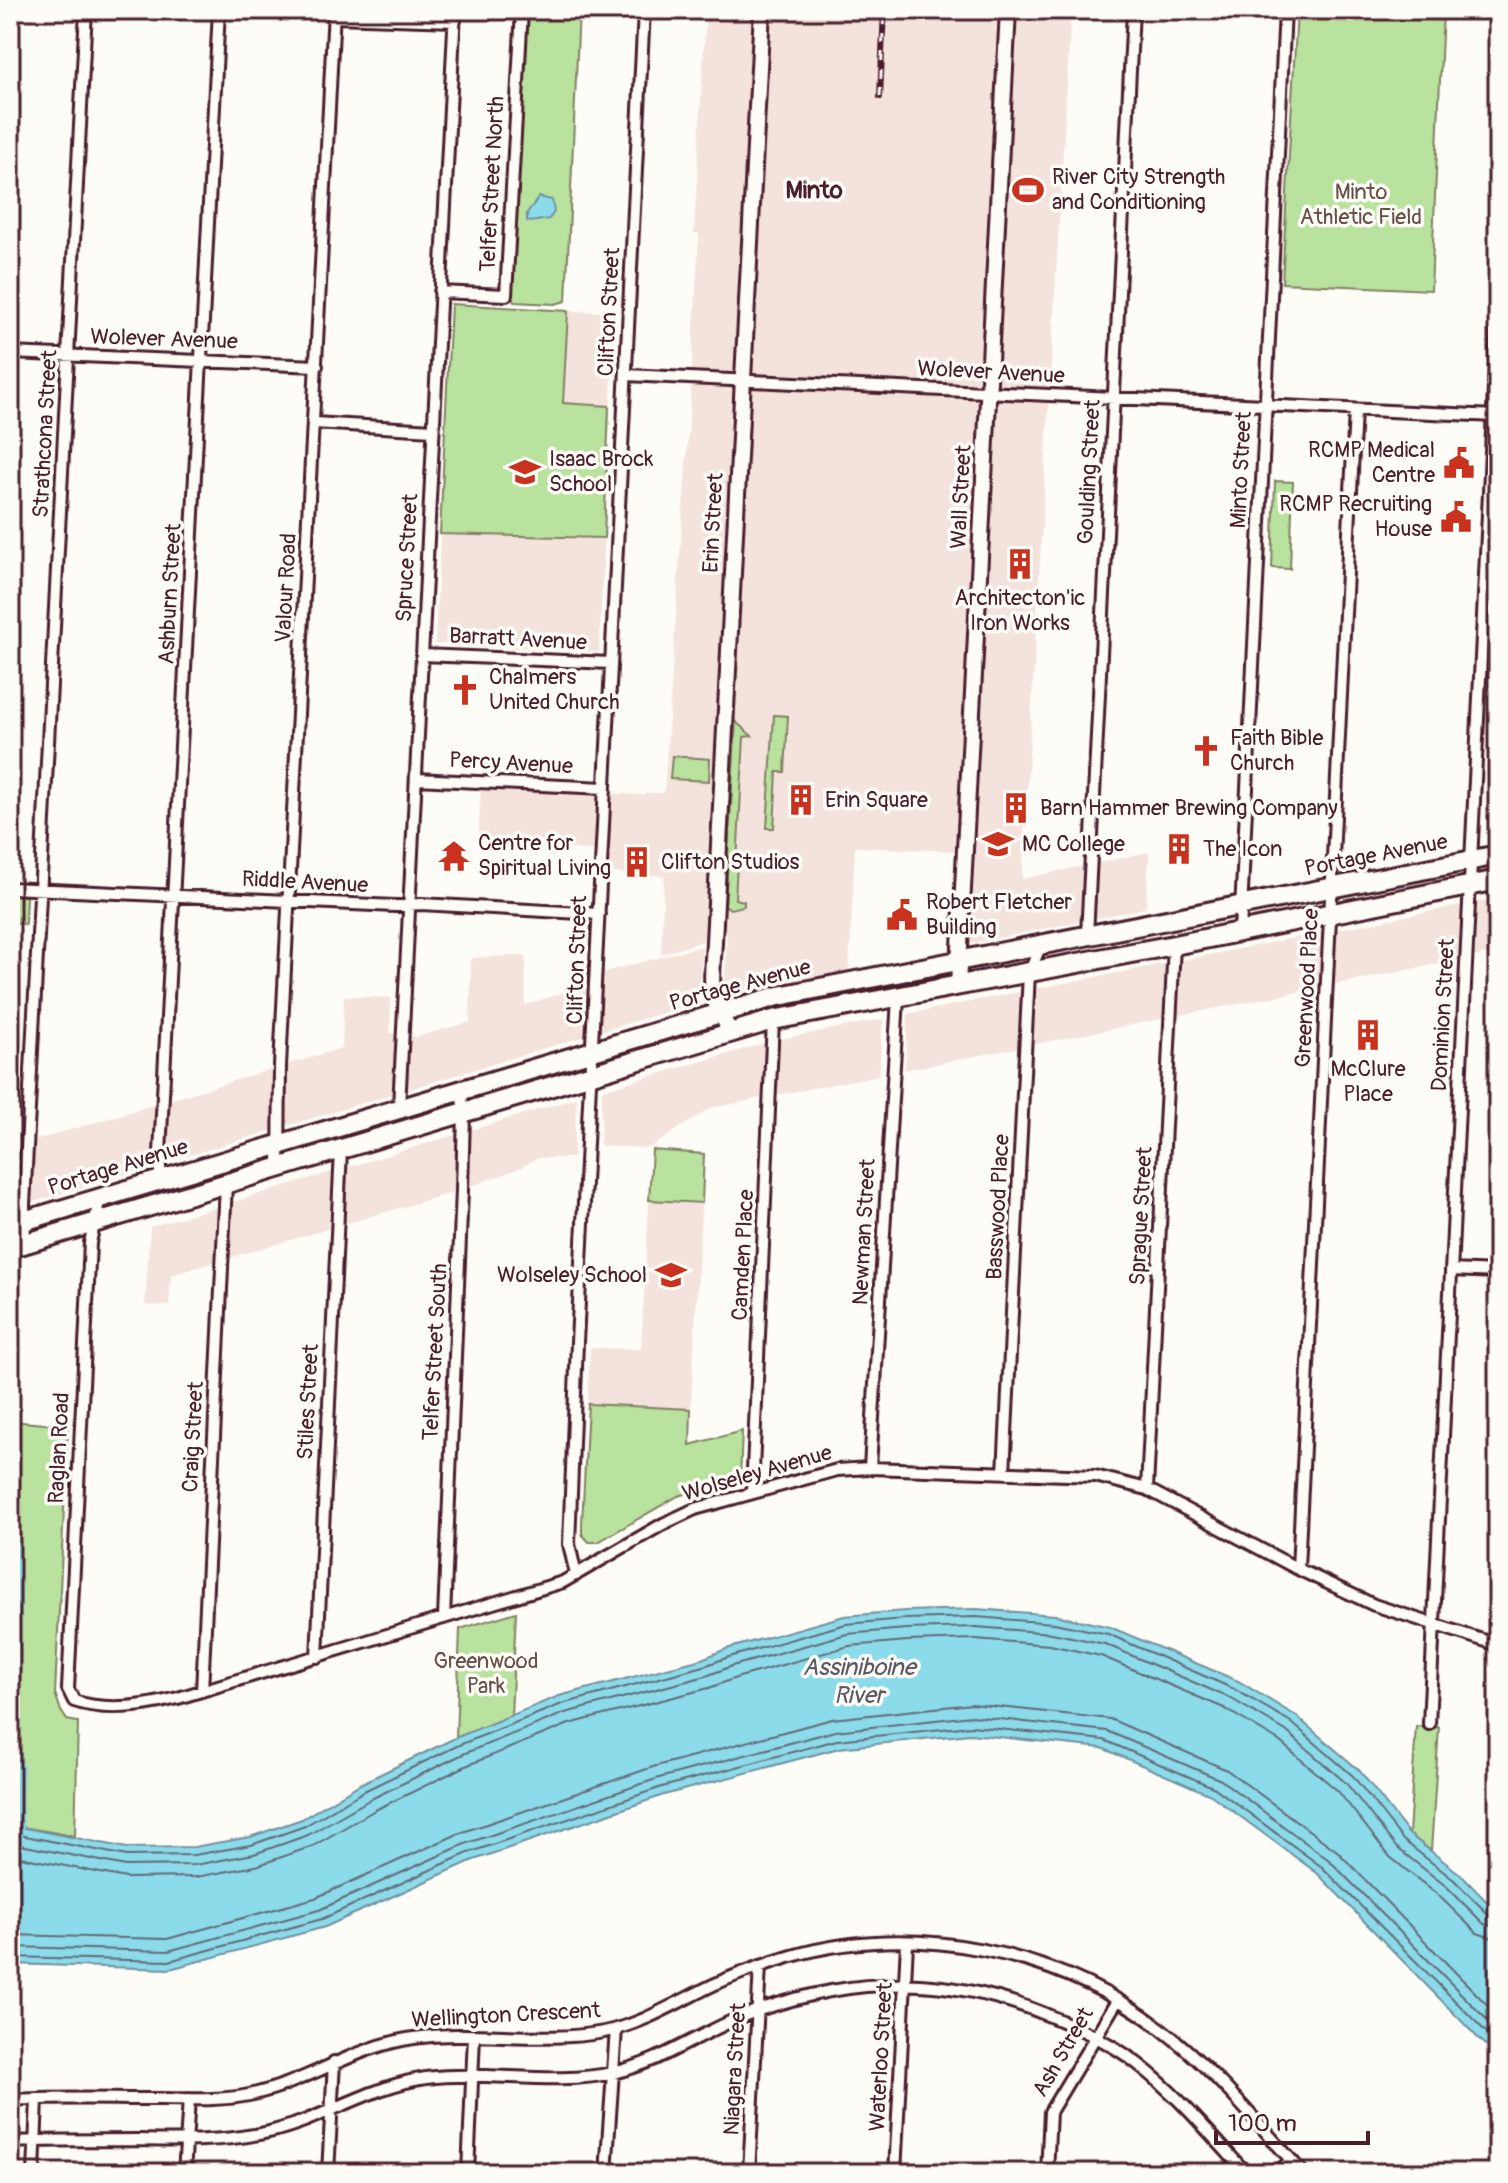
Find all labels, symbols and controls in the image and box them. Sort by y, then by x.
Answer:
street label: Telfer Street North [473,95,511,273]
place label: River City Strength and Conditioning [1052,163,1225,216]
sports icon: River City Strength and Conditioning [1011,173,1045,207]
district label: Minto [785,176,843,205]
park label: Minto Athletic Field [1300,178,1422,231]
street label: Clifton Street [592,247,626,377]
street label: Wolever Avenue [90,322,238,356]
street label: Strathcona Street [27,349,63,519]
street label: Wolever Avenue [917,354,1066,390]
street label: Goulding Street [1071,399,1107,545]
street label: Minto Street [1224,411,1258,529]
place label: RCMP Medical Centre [1308,436,1435,489]
street label: Wall Street [944,444,978,550]
place label: Isaac Brock School [549,445,653,498]
public building icon: RCMP Medical Centre [1442,446,1476,480]
school or university icon: Isaac Brock School [508,455,542,489]
street label: Erin Street [696,472,730,574]
place label: RCMP Recruiting House [1279,490,1432,543]
street label: Spruce Street [390,493,424,623]
public building icon: RCMP Recruiting House [1439,500,1473,534]
street label: Ashburn Street [152,523,188,665]
street label: Valour Road [269,532,303,644]
building icon: Architecton'ic Iron Works [1003,547,1037,581]
place label: Architecton'ic Iron Works [954,584,1086,637]
street label: Barratt Avenue [448,621,588,657]
place label: Chalmers United Church [489,663,620,716]
church icon: Chalmers United Church [448,673,482,707]
place label: Faith Bible Church [1230,724,1323,777]
church icon: Faith Bible Church [1189,734,1223,768]
street label: Percy Avenue [448,746,574,780]
building icon: Erin Square [784,783,818,817]
place label: Erin Square [825,786,928,814]
building icon: Barn Hammer Brewing Company [999,791,1033,825]
place label: Barn Hammer Brewing Company [1040,794,1338,822]
school or university icon: MC College [981,827,1015,861]
street label: Portage Avenue [1302,827,1450,883]
place label: Centre for Spiritual Living [478,829,611,882]
place label: MC College [1022,830,1125,858]
building icon: The Icon [1162,832,1196,866]
place label: The Icon [1203,835,1282,863]
temple icon: Centre for Spiritual Living [437,839,471,873]
building icon: Clifton Studios [620,845,654,879]
place label: Clifton Studios [661,848,800,876]
street label: Riddle Avenue [241,865,369,899]
place label: Robert Fletcher Building [926,888,1072,941]
street label: Clifton Street [561,895,593,1025]
public building icon: Robert Fletcher Building [885,898,919,932]
street label: Greenwood Place [1289,908,1325,1068]
street label: Dominion Street [1425,938,1461,1092]
street label: Portage Avenue [666,953,814,1017]
building icon: McClure Place [1351,1018,1385,1052]
place label: McClure Place [1330,1055,1406,1108]
street label: Portage Avenue [44,1132,192,1202]
street label: Basswood Place [980,1133,1016,1281]
street label: Sprague Street [1123,1146,1159,1286]
street label: Newman Street [846,1158,882,1306]
street label: Camden Place [726,1188,760,1321]
school or university icon: Wolseley School [654,1258,688,1292]
place label: Wolseley School [497,1261,647,1289]
street label: Telfer Street South [416,1263,454,1441]
street label: Stiles Street [291,1343,325,1461]
street label: Craig Street [176,1381,210,1493]
street label: Raglan Road [42,1392,76,1504]
street label: Wolseley Avenue [679,1438,835,1508]
park label: Greenwood Park [434,1647,538,1700]
water label: Assiniboine River [802,1653,918,1710]
street label: Waterloo Street [863,1982,899,2132]
street label: Wellington Crescent [411,1996,601,2034]
street label: Niagara Street [718,2002,752,2136]
street label: Ash Street [1026,2002,1100,2102]
scale bar [1216,2095,1368,2145]
text: 100 m [1228,2109,1297,2138]

